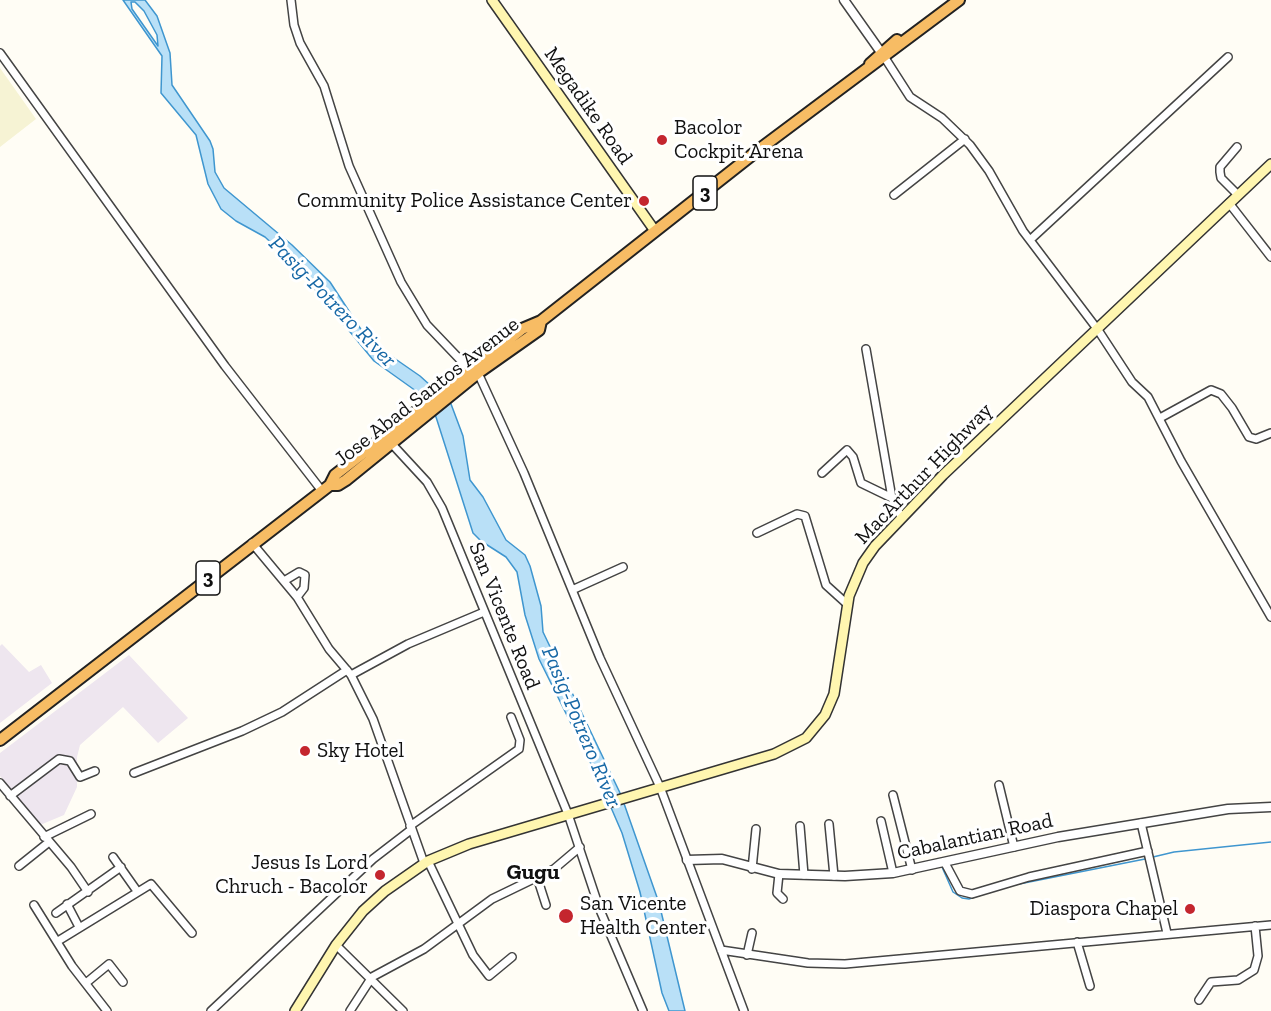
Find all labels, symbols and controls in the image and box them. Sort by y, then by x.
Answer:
street label: Megadike Road [538,43,638,169]
place label: Bacolor Cockpit Arena [674,115,803,165]
marker: Bacolor Cockpit Arena [655,133,669,147]
road number: 3 [693,176,717,210]
place label: Community Police Assistance Center [297,188,632,214]
marker: Community Police Assistance Center [637,194,651,208]
water label: Pasig-Potrero River [263,231,401,373]
street label: Jose Abad Santos Avenue [330,312,524,472]
street label: MacArthur Highway [850,398,998,550]
street label: San Vicente Road [463,539,545,693]
road number: 3 [196,561,220,595]
water label: Pasig-Potrero River [535,643,627,811]
place label: Sky Hotel [317,738,404,764]
marker: Sky Hotel [298,744,312,758]
street label: Cabalantian Road [895,808,1055,866]
place label: Jesus Is Lord Chruch - Bacolor [215,850,368,900]
district label: Gugu [506,860,560,886]
marker: Jesus Is Lord Chruch - Bacolor [373,868,387,882]
place label: San Vicente Health Center [580,891,707,941]
place label: Diaspora Chapel [1029,896,1178,922]
marker: Diaspora Chapel [1183,902,1197,916]
marker: San Vicente Health Center [557,907,575,925]

